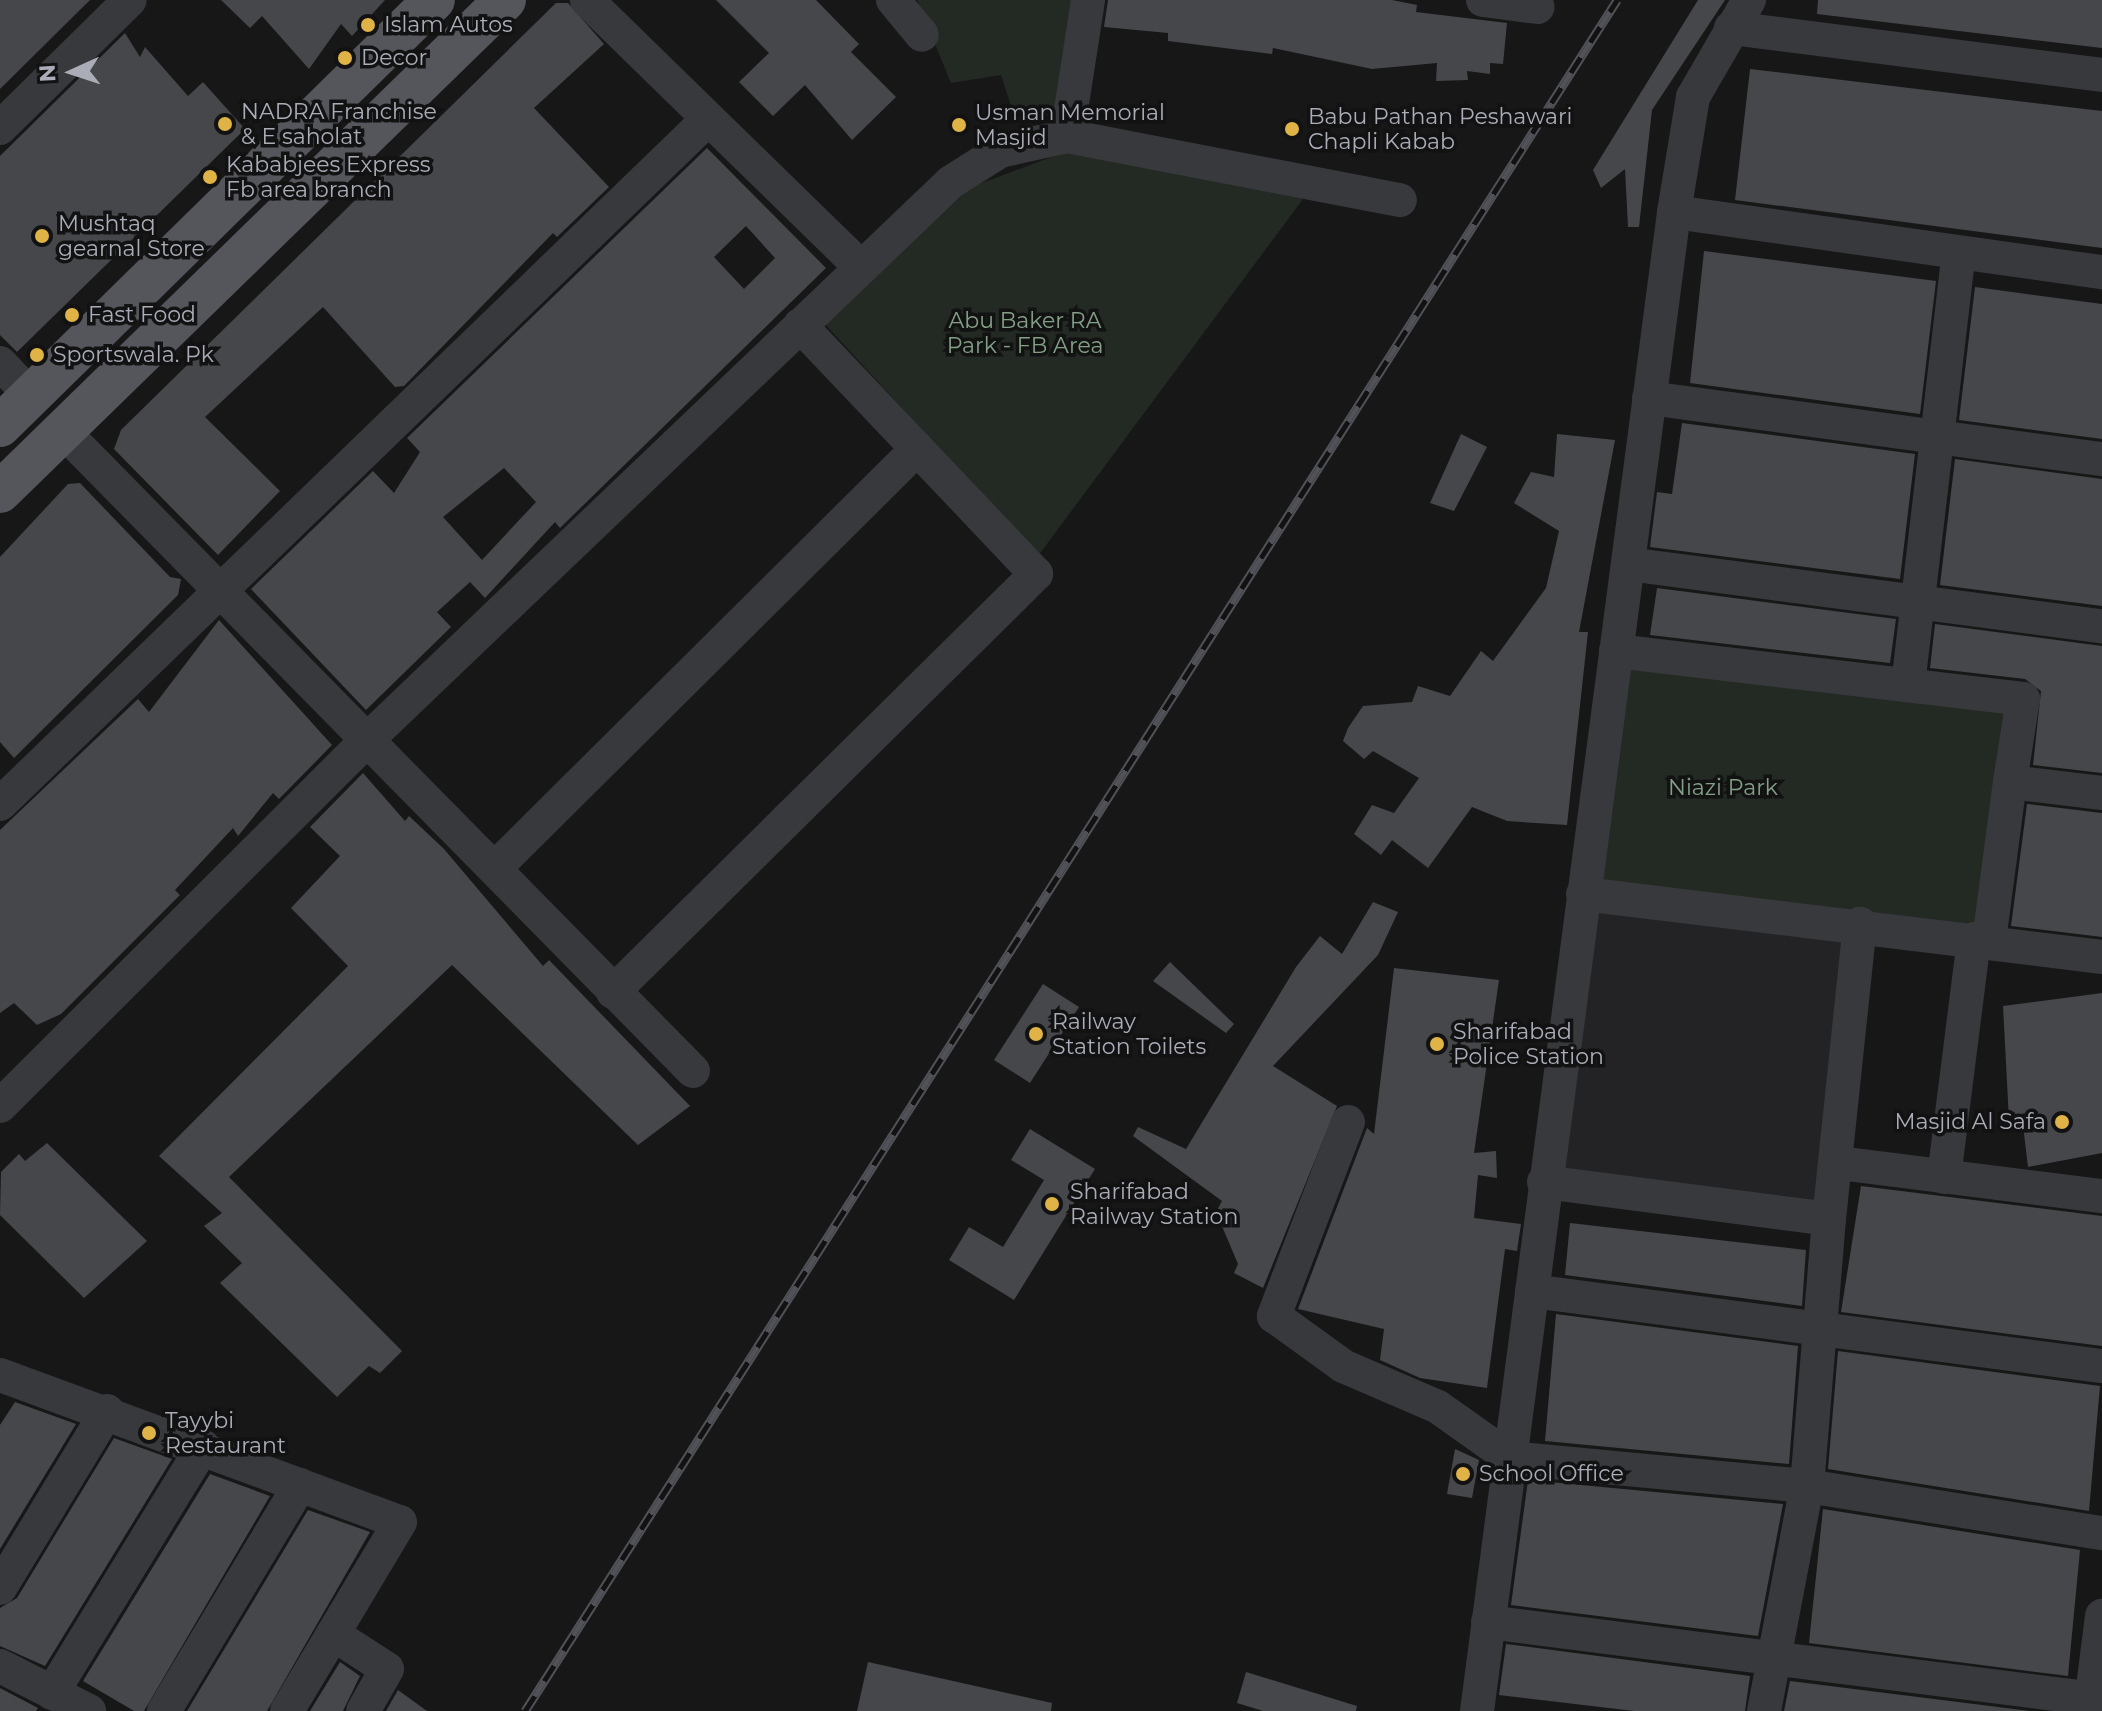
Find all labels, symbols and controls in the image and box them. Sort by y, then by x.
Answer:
place label: Islam Autos [384,12,513,38]
marker: Islam Autos [359,16,377,34]
north arrow [32,32,112,112]
place label: Decor [361,45,427,71]
marker: Decor [336,49,354,67]
text: N [34,64,61,83]
place label: NADRA Franchise & E saholat [241,98,437,150]
place label: Usman Memorial Masjid [975,99,1165,150]
place label: Babu Pathan Peshawari Chapli Kabab [1308,103,1573,154]
marker: NADRA Franchise & E saholat [216,115,234,133]
marker: Usman Memorial Masjid [950,116,968,134]
marker: Babu Pathan Peshawari Chapli Kabab [1283,120,1301,138]
place label: Kababjees Express Fb area branch [226,151,430,202]
marker: Kababjees Express Fb area branch [201,168,219,186]
place label: Mushtaq gearnal Store [58,210,205,262]
marker: Mushtaq gearnal Store [33,227,51,245]
place label: Fast Food [88,302,196,328]
marker: Fast Food [63,306,81,324]
park label: Abu Baker RA Park - FB Area [947,307,1103,358]
place label: Sportswala. Pk [53,342,214,368]
marker: Sportswala. Pk [28,346,46,364]
park label: Niazi Park [1668,775,1778,801]
place label: Railway Station Toilets [1052,1008,1206,1060]
place label: Sharifabad Police Station [1453,1018,1604,1070]
marker: Railway Station Toilets [1027,1025,1045,1043]
marker: Sharifabad Police Station [1428,1035,1446,1053]
place label: Masjid Al Safa [1894,1109,2046,1135]
marker: Masjid Al Safa [2053,1113,2071,1131]
place label: Sharifabad Railway Station [1070,1178,1238,1230]
marker: Sharifabad Railway Station [1041,1193,1063,1215]
place label: Tayybi Restaurant [165,1407,286,1458]
marker: Tayybi Restaurant [140,1424,158,1442]
place label: School Office [1479,1461,1624,1487]
marker: School Office [1454,1465,1472,1483]

